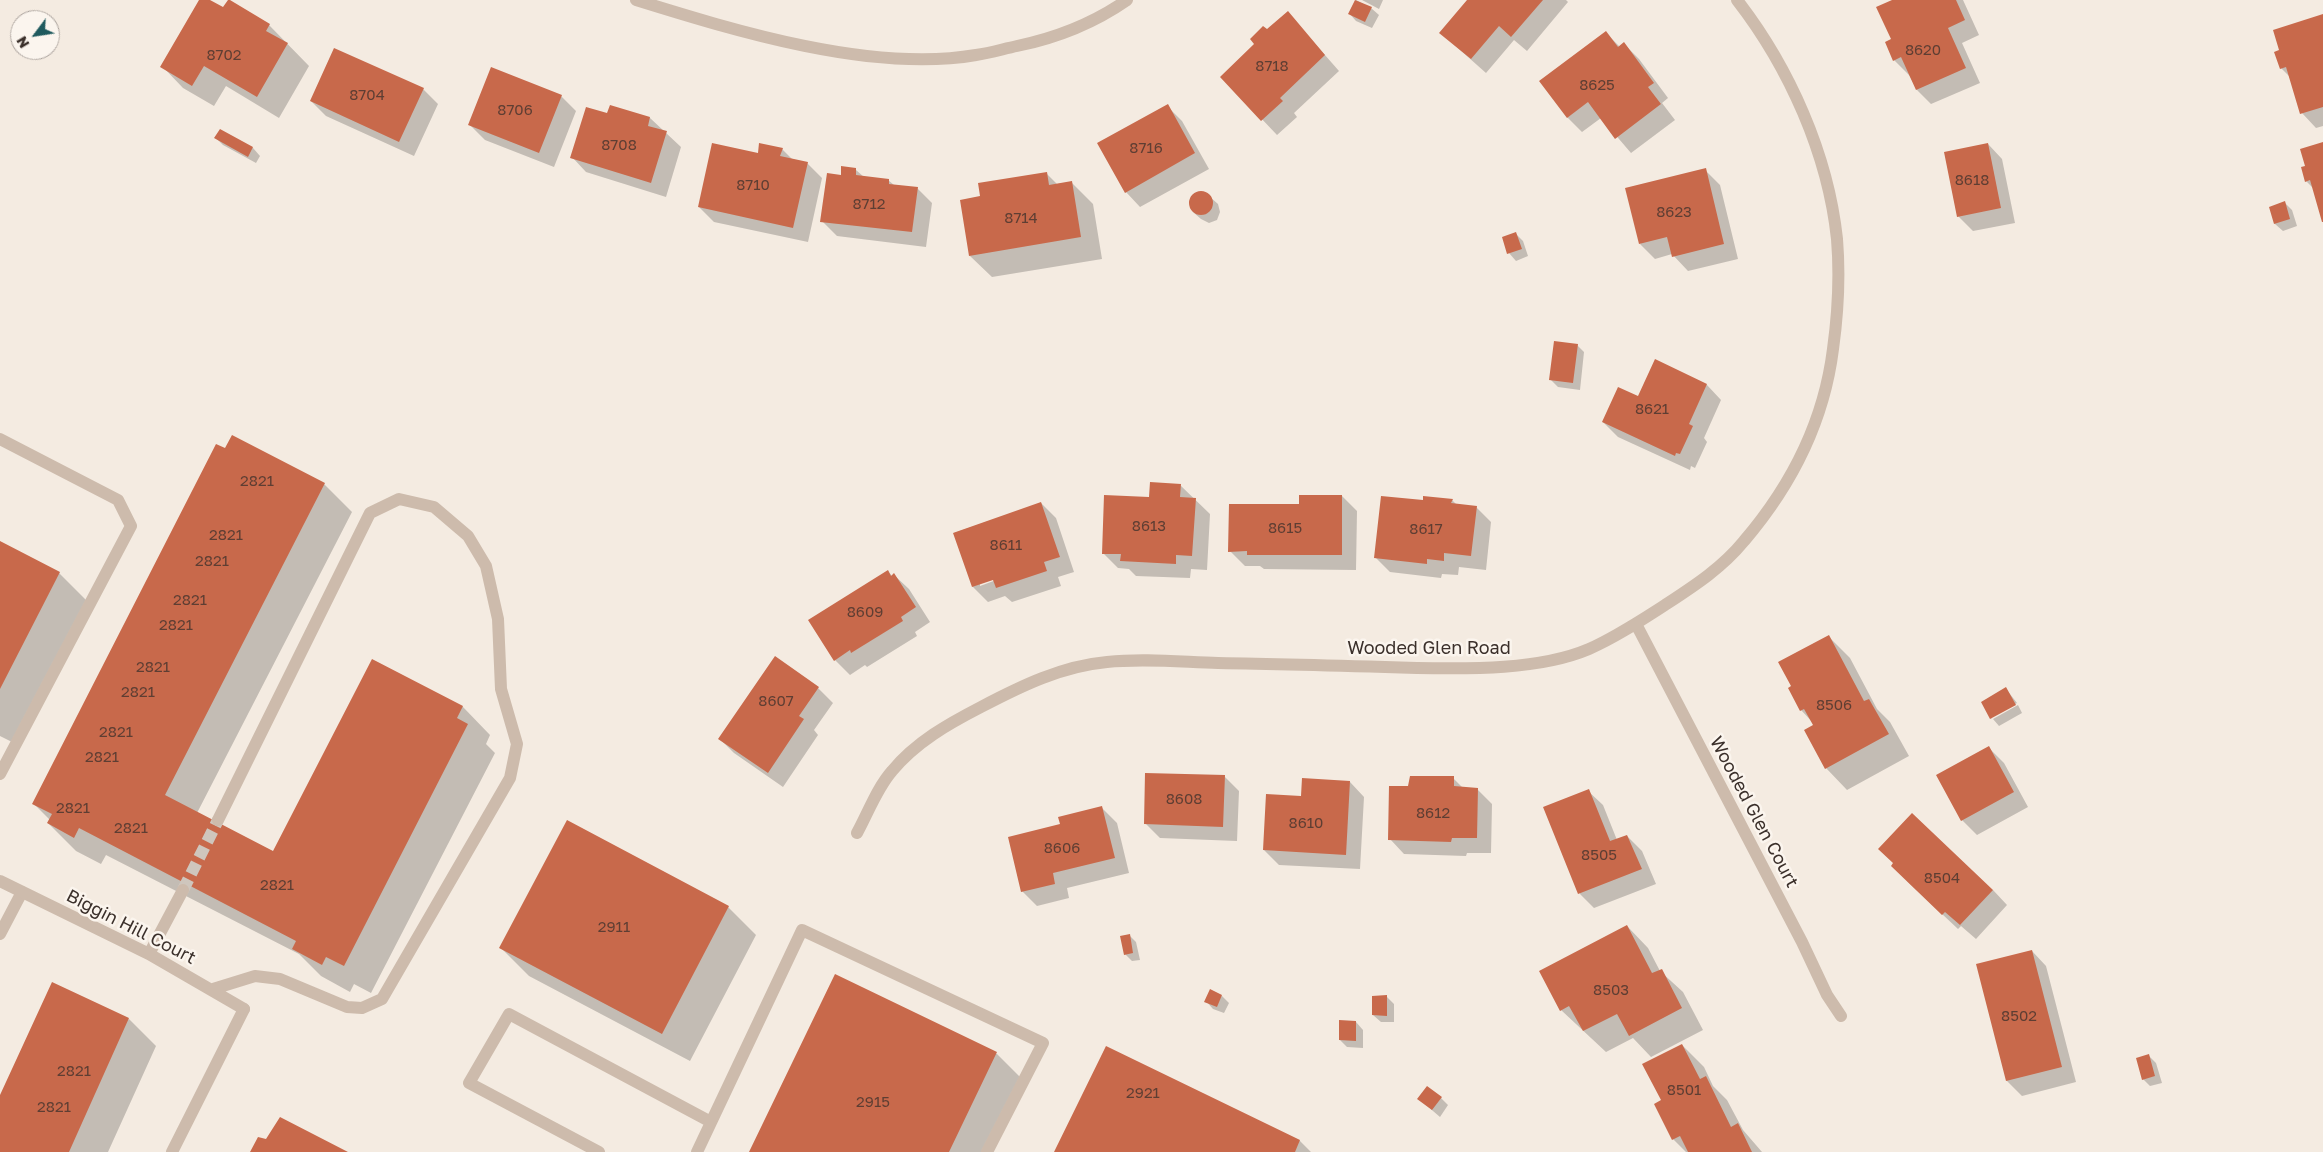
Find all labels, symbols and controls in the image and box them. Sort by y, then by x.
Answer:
north arrow [10,10,60,60]
text: N [13,34,33,51]
house number: 8620 [1905,41,1941,59]
house number: 8702 [206,46,242,64]
house number: 8718 [1255,57,1289,75]
house number: 8625 [1579,76,1615,94]
house number: 8704 [349,86,385,104]
house number: 8706 [497,101,533,119]
house number: 8708 [601,136,637,154]
house number: 8716 [1129,139,1163,157]
house number: 8618 [1955,171,1989,189]
house number: 8710 [736,176,770,194]
house number: 8712 [852,195,886,213]
house number: 8623 [1656,203,1692,221]
house number: 8714 [1004,209,1038,227]
house number: 8621 [1635,400,1669,418]
house number: 2821 [240,472,274,490]
house number: 8613 [1132,517,1166,535]
house number: 8615 [1268,519,1302,537]
house number: 8617 [1409,520,1443,538]
house number: 2821 [209,526,243,544]
house number: 8611 [990,536,1022,554]
house number: 2821 [195,552,229,570]
house number: 2821 [173,591,207,609]
house number: 8609 [847,603,883,621]
house number: 2821 [159,616,193,634]
street label: Wooded Glen Road [1347,637,1511,659]
house number: 2821 [136,658,170,676]
house number: 2821 [121,683,155,701]
house number: 8607 [758,692,794,710]
house number: 8506 [1816,696,1852,714]
house number: 2821 [99,723,133,741]
street label: Wooded Glen Court [1705,733,1803,891]
house number: 2821 [85,748,119,766]
house number: 8608 [1166,790,1202,808]
house number: 2821 [56,799,90,817]
house number: 8612 [1416,804,1450,822]
house number: 8610 [1289,814,1323,832]
house number: 2821 [114,819,148,837]
house number: 8606 [1044,839,1080,857]
house number: 8505 [1581,846,1617,864]
house number: 8504 [1924,869,1960,887]
house number: 2821 [260,876,294,894]
street label: Biggin Hill Court [63,885,199,969]
house number: 2911 [598,918,630,936]
house number: 8503 [1593,981,1629,999]
house number: 8502 [2001,1007,2037,1025]
house number: 2821 [57,1062,91,1080]
house number: 8501 [1667,1081,1701,1099]
house number: 2921 [1126,1084,1160,1102]
house number: 2915 [856,1093,890,1111]
house number: 2821 [37,1098,71,1116]

